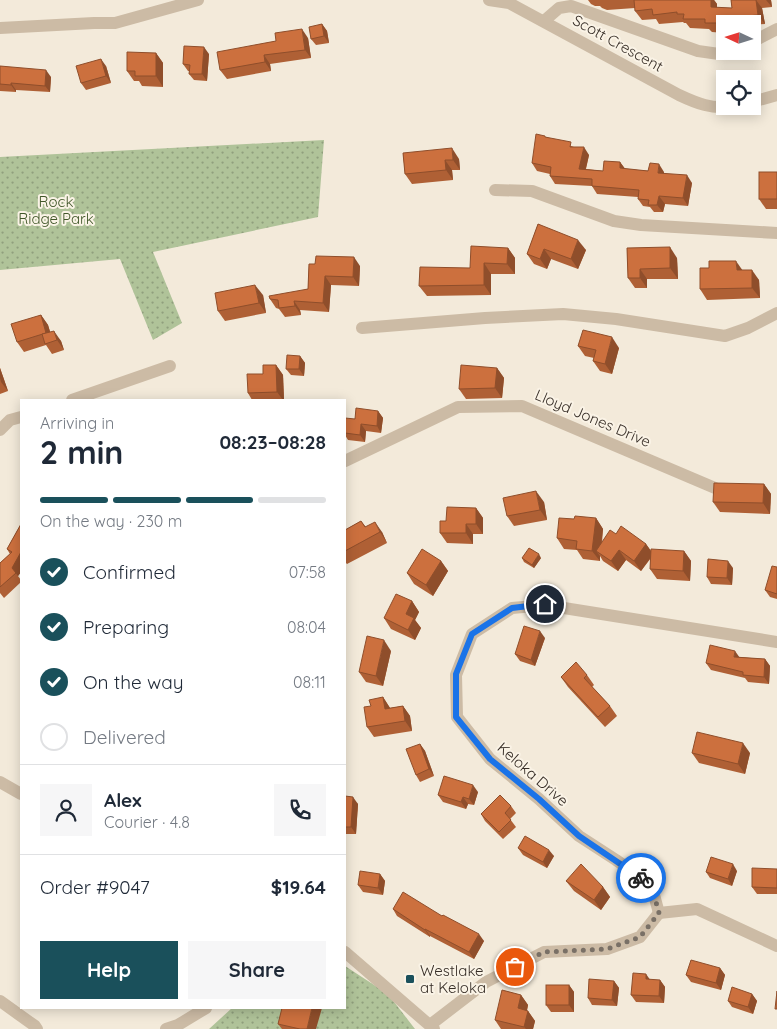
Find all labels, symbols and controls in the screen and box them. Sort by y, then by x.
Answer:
street label: Scott Crescent [570,10,666,76]
north arrow [716,15,761,60]
map controls [716,15,761,115]
button: locate [716,70,761,115]
park label: Rock Ridge Park [18,192,94,228]
street label: Lloyd Jones Drive [532,385,654,451]
text: Arriving in [40,413,114,433]
text: 08:23–08:28 [219,430,326,454]
text: 2 min [40,432,123,472]
text: On the way · 230 m [40,511,182,531]
icon: check [40,558,68,586]
text: Confirmed [83,560,176,584]
text: 07:58 [289,562,326,582]
pin [524,583,566,625]
icon: home [531,590,559,618]
icon: check [40,613,68,641]
text: Preparing [83,615,169,639]
text: 08:04 [287,617,326,637]
icon: check [40,668,68,696]
text: On the way [83,670,184,694]
text: 08:11 [293,672,326,692]
text: Delivered [83,725,166,749]
street label: Keloka Drive [494,738,572,810]
button: person [40,784,92,836]
button: phone [274,784,326,836]
text: Alex [104,788,142,812]
text: Courier · 4.8 [104,812,190,832]
courier [616,853,666,903]
icon: bike [627,864,655,892]
text: Order #9047 [40,875,150,899]
text: $19.64 [271,875,326,899]
button: Help [40,941,178,999]
button: Share [188,941,326,999]
pin [494,946,536,988]
icon: bag [501,953,529,981]
place label: Westlake at Keloka [420,961,486,997]
marker: Westlake at Keloka [404,973,416,985]

